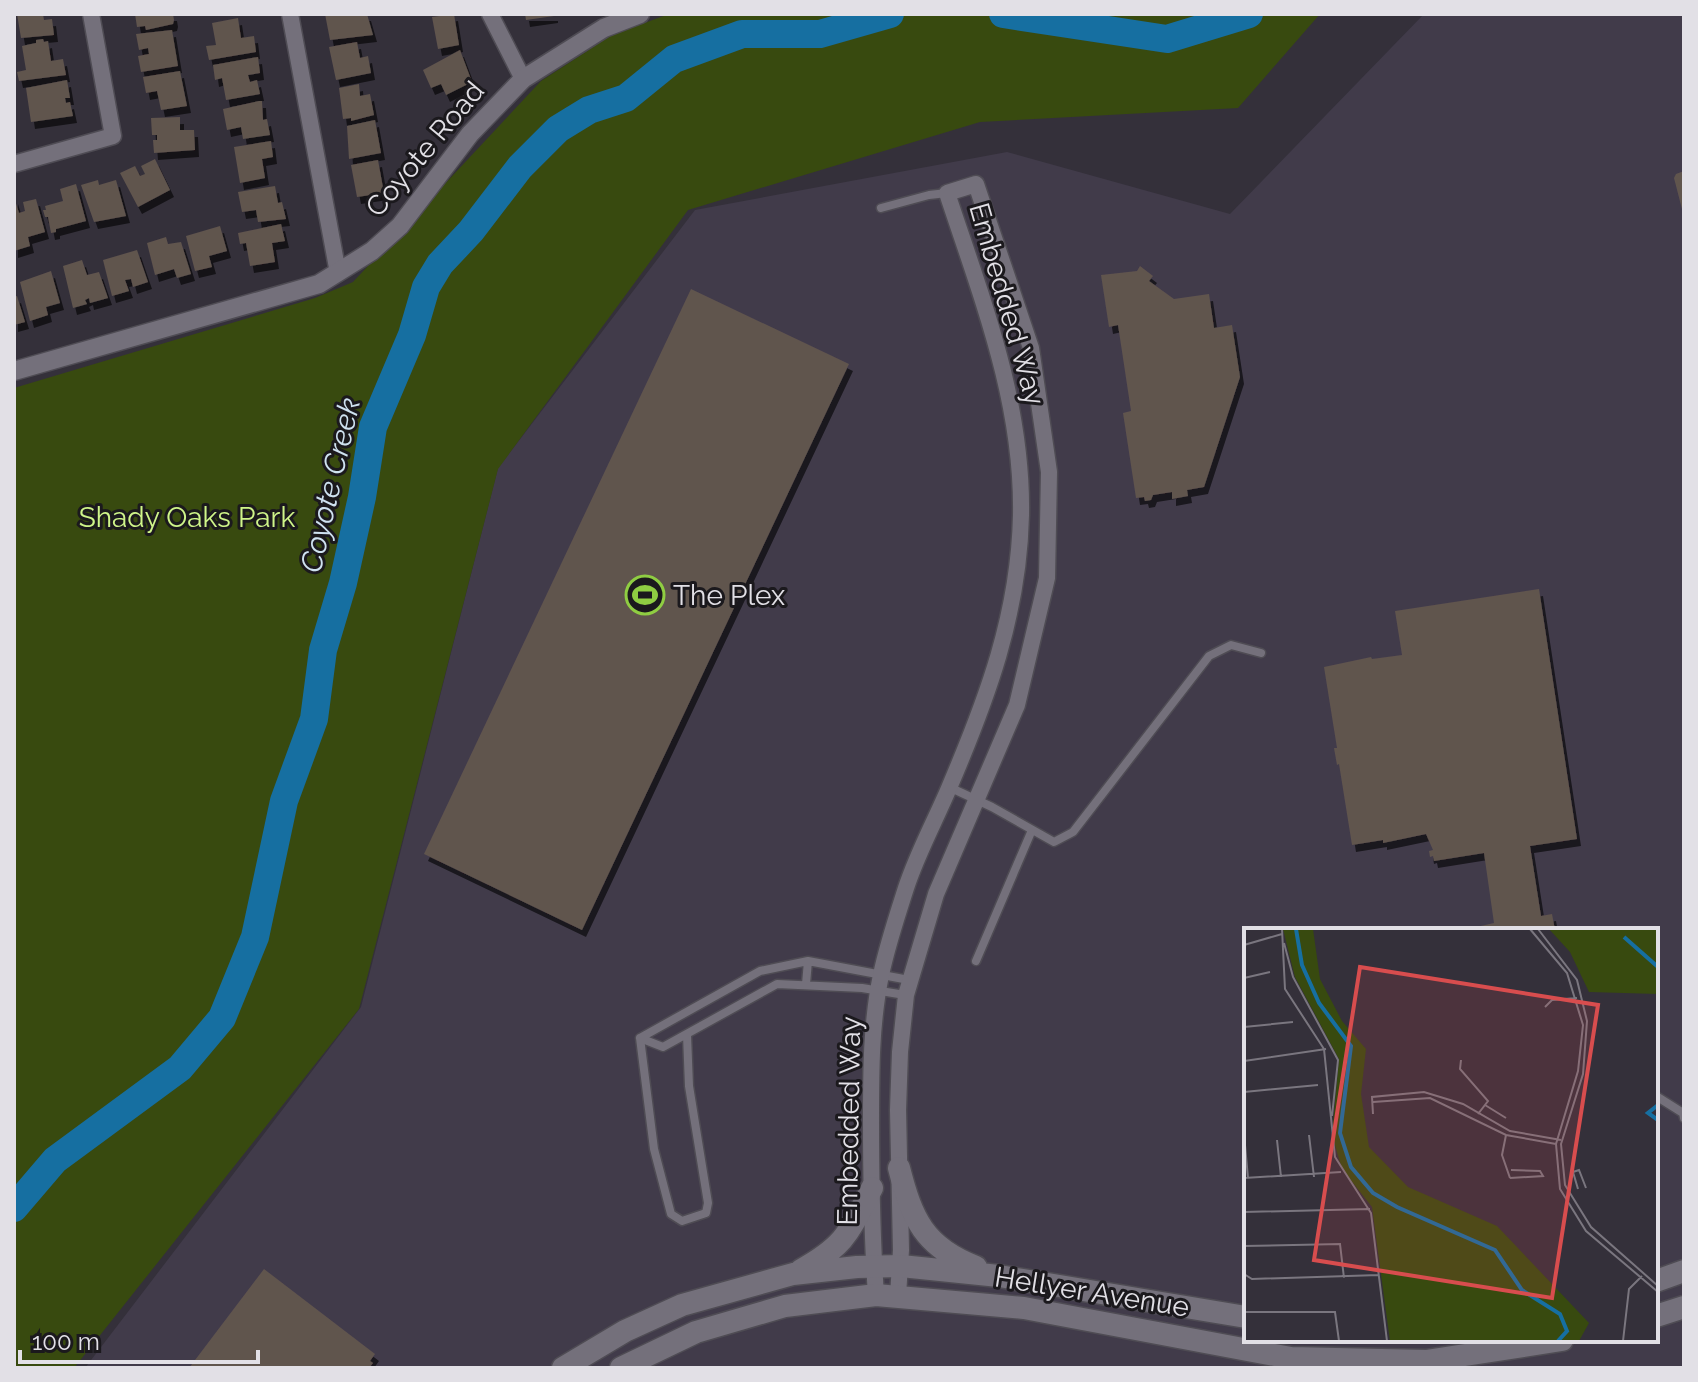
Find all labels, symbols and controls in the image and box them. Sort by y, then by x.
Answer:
street label: Coyote Road [359,75,491,223]
street label: Embedded Way [962,199,1052,409]
water label: Coyote Creek [293,394,367,576]
park label: Shady Oaks Park [79,501,295,534]
sports icon: The Plex [624,574,666,616]
place label: The Plex [673,579,785,612]
inset map [1244,928,1658,1342]
street label: Embedded Way [831,1016,867,1226]
street label: Hellyer Avenue [992,1260,1192,1324]
scale bar [20,1314,258,1364]
text: 100 m [32,1327,100,1356]

